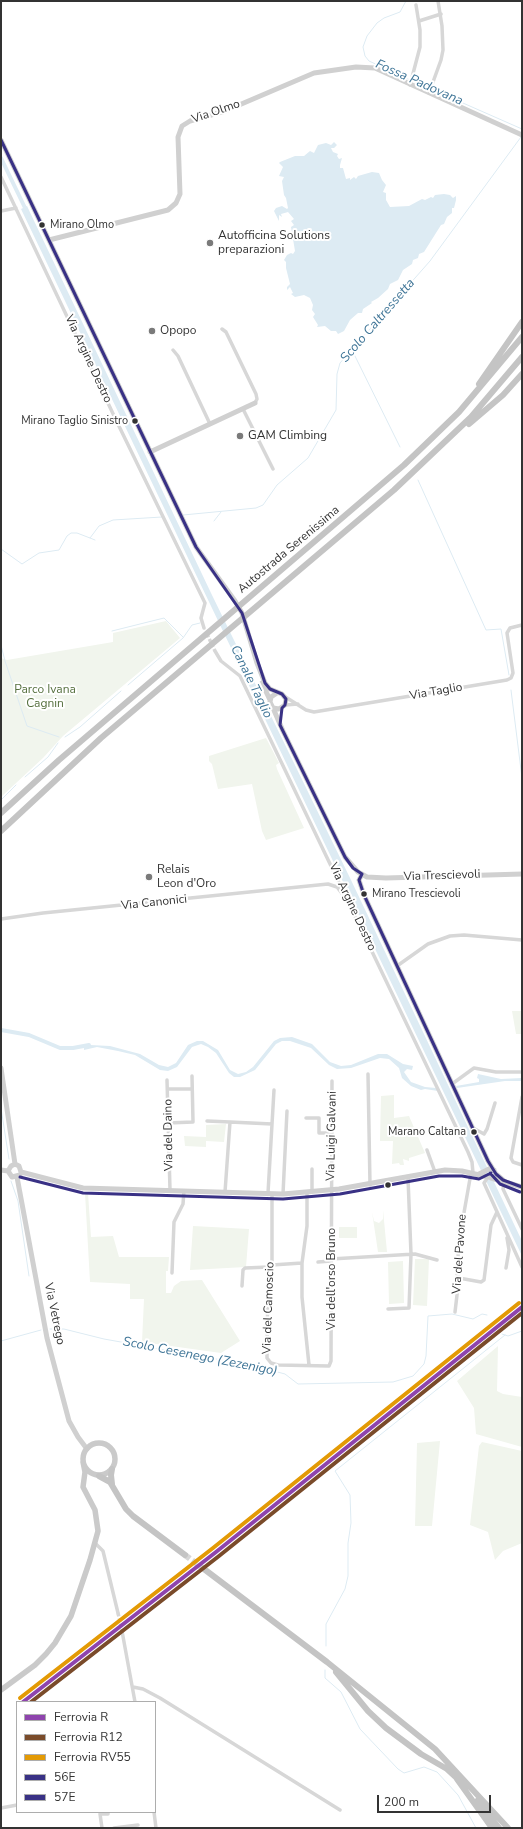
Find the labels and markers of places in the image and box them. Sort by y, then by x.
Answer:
place label: Mirano Olmo [50,218,114,232]
marker: Mirano Olmo [37,220,47,230]
place label: Autofficina Solutions preparazioni [218,229,330,257]
marker: Autofficina Solutions preparazioni [205,238,215,248]
place label: Opopo [160,324,197,338]
marker: Opopo [147,326,157,336]
place label: Mirano Taglio Sinistro [21,414,128,428]
marker: Mirano Taglio Sinistro [130,416,140,426]
place label: GAM Climbing [248,429,327,443]
marker: GAM Climbing [235,431,245,441]
place label: Relais Leon d'Oro [157,863,216,891]
marker: Relais Leon d'Oro [144,872,154,882]
place label: Mirano Trescievoli [372,887,461,901]
marker: Mirano Trescievoli [359,889,369,899]
place label: Marano Caltana [388,1125,466,1139]
marker: Marano Caltana [469,1127,479,1137]
unlabelled marker [383,1180,393,1190]

